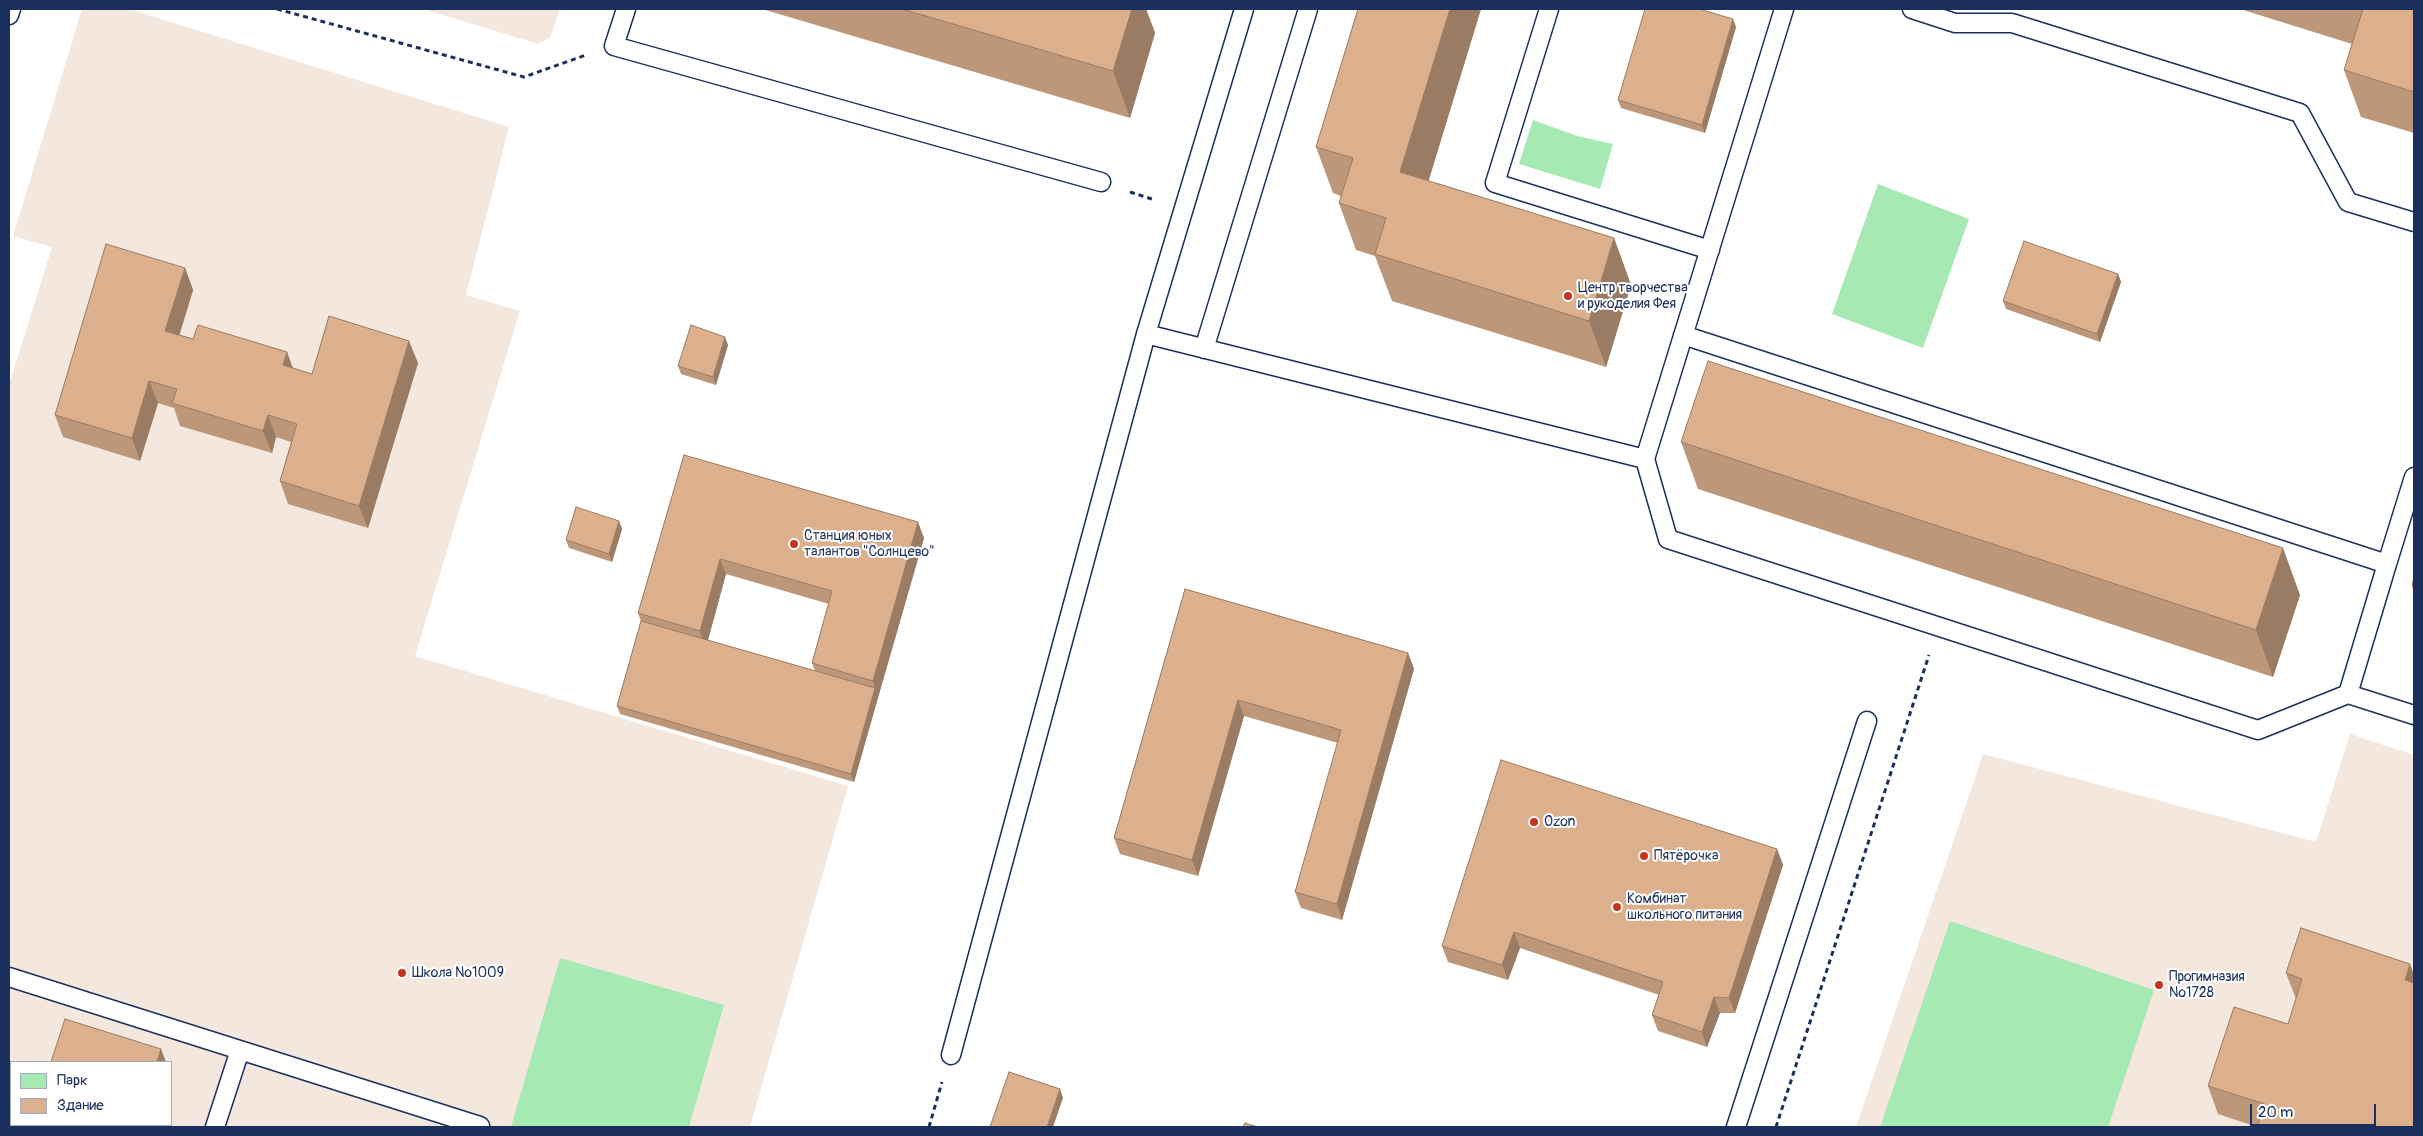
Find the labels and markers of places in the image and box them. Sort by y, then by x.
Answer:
place label: Центр творчества и рукоделия Фея [1578,280,1688,312]
marker: Центр творчества и рукоделия Фея [1562,290,1574,302]
place label: Станция юных талантов "Солнцево" [804,528,935,560]
marker: Станция юных талантов "Солнцево" [788,538,800,550]
place label: Ozon [1544,814,1575,830]
marker: Ozon [1528,816,1540,828]
place label: Пятёрочка [1654,848,1718,864]
marker: Пятёрочка [1638,850,1650,862]
place label: Комбинат школьного питания [1627,891,1742,924]
marker: Комбинат школьного питания [1611,901,1623,913]
place label: Школа №1009 [412,965,504,981]
marker: Школа №1009 [396,967,408,979]
place label: Прогимназия №1728 [2169,969,2245,1002]
marker: Прогимназия №1728 [2153,979,2165,991]

